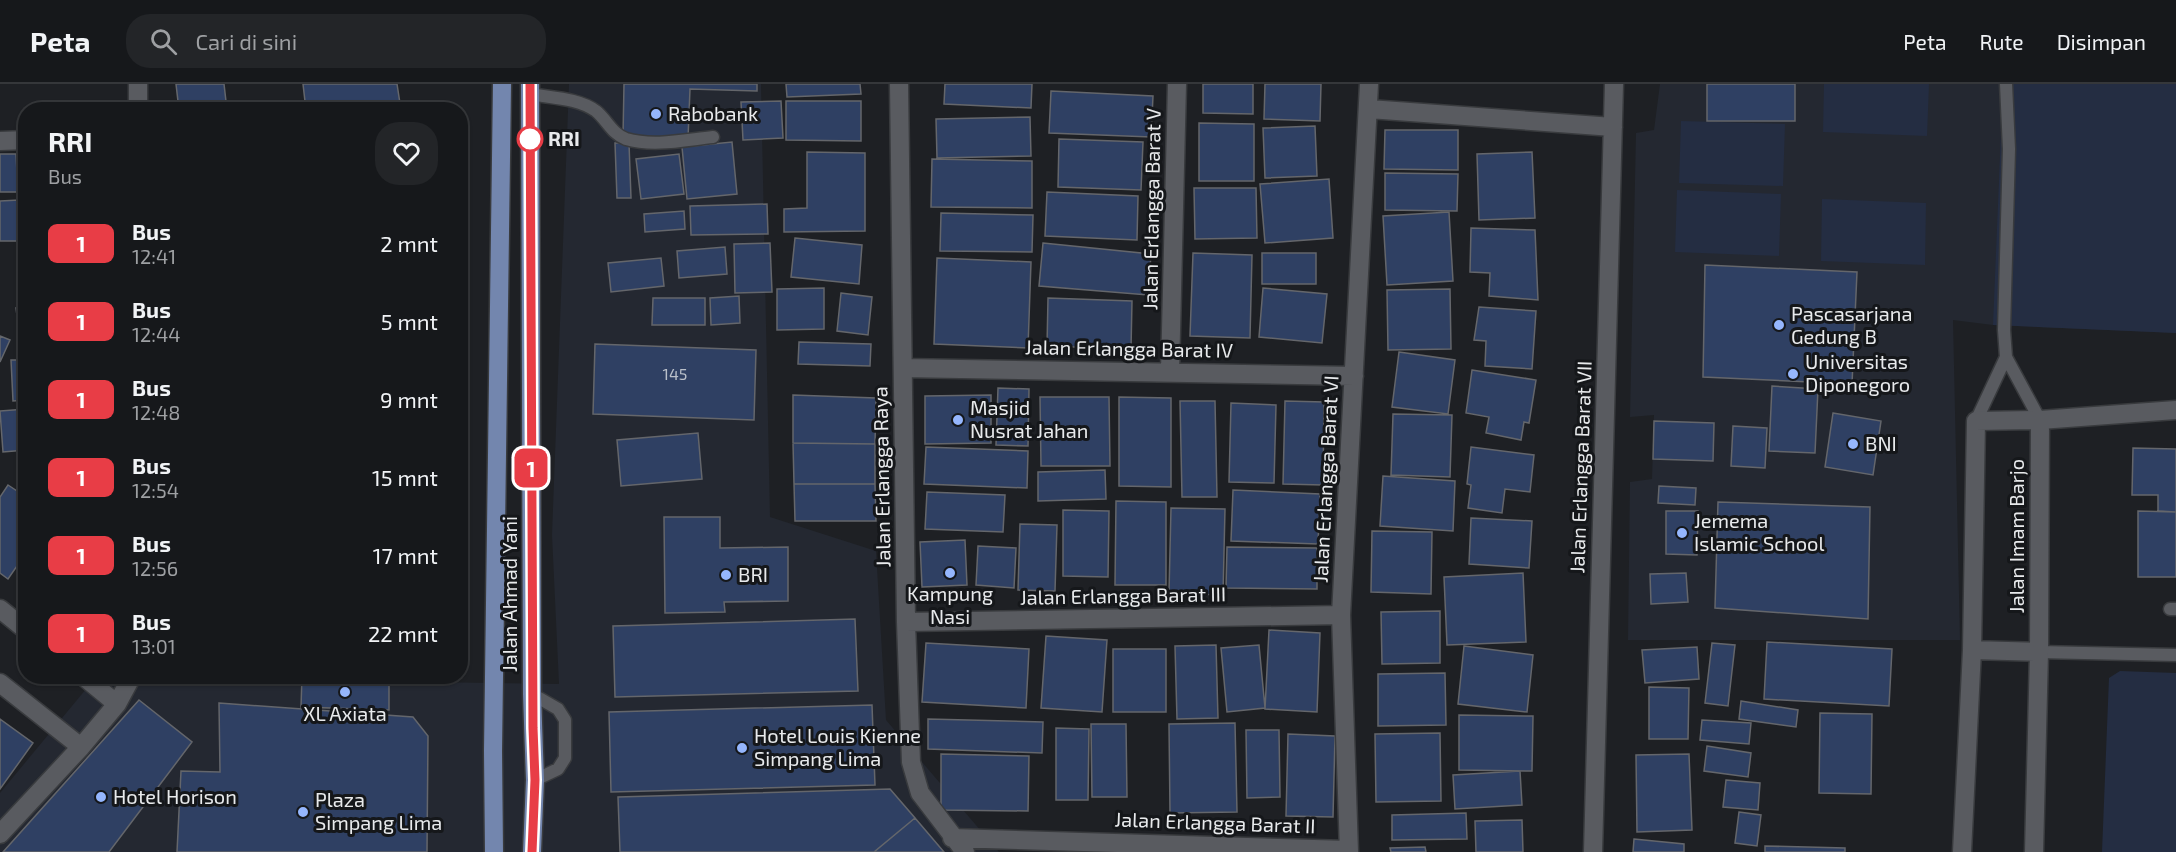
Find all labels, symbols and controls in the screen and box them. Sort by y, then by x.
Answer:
search box [126,14,546,68]
text: Peta [30,24,90,58]
icon: search [147,25,180,58]
text: Cari di sini [195,28,297,54]
text: Peta [1903,29,1946,54]
text: Rute [1979,29,2024,54]
text: Disimpan [2057,29,2146,54]
place label: Rabobank [668,101,758,125]
marker: Rabobank [649,107,663,121]
street label: Jalan Erlangga Barat V [1137,108,1165,310]
button: heart [375,122,438,185]
text: RRI [48,124,92,158]
marker: RRI [517,126,543,152]
place label: RRI [548,126,580,150]
text: Bus [48,164,82,188]
text: Bus [132,218,171,244]
text: 2 mnt [380,230,438,256]
text: 1 [76,231,86,256]
text: 12:41 [132,244,176,268]
text: Bus [132,296,171,322]
place label: Pascasarjana Gedung B [1791,301,1912,348]
text: 5 mnt [381,308,438,334]
text: 1 [76,309,86,334]
marker: Pascasarjana Gedung B [1772,318,1786,332]
text: 12:44 [132,322,181,346]
street label: Jalan Erlangga Barat IV [1025,334,1233,362]
place label: Universitas Diponegoro [1805,349,1910,396]
street label: Jalan Erlangga Barat VII [1564,360,1596,574]
house number: 145 [663,364,687,383]
marker: Universitas Diponegoro [1786,367,1800,381]
text: Bus [132,374,171,400]
street label: Jalan Erlangga Barat VI [1308,375,1342,583]
text: 9 mnt [380,386,438,412]
street label: Jalan Erlangga Raya [867,386,895,568]
text: 1 [76,387,86,412]
place label: Masjid Nusrat Jahan [970,395,1088,442]
text: 12:48 [132,400,180,424]
marker: Masjid Nusrat Jahan [951,413,965,427]
place label: BNI [1865,431,1897,455]
marker: BNI [1846,437,1860,451]
line badge: 1 [512,448,550,488]
text: Bus [132,452,171,478]
text: 1 [526,456,536,481]
street label: Jalan Imam Barjo [2004,459,2028,613]
text: 15 mnt [372,464,438,490]
text: 1 [76,465,86,490]
text: 12:54 [132,478,179,502]
place label: Jemema Islamic School [1694,508,1824,555]
street label: Jalan Ahmad Yani [497,516,521,672]
marker: Jemema Islamic School [1675,526,1689,540]
text: Bus [132,530,171,556]
text: 17 mnt [373,542,438,568]
text: 1 [76,543,86,568]
text: 12:56 [132,556,178,580]
place label: BRI [738,562,768,586]
marker: Kampung Nasi [943,566,957,580]
marker: BRI [719,568,733,582]
place label: Kampung Nasi [907,581,993,628]
street label: Jalan Erlangga Barat III [1020,581,1226,609]
text: Bus [132,608,171,634]
text: 22 mnt [368,620,438,646]
text: 1 [76,621,86,646]
text: 13:01 [132,634,176,658]
marker: XL Axiata [338,685,352,699]
place label: XL Axiata [303,701,387,725]
place label: Hotel Louis Kienne Simpang Lima [754,723,921,770]
marker: Hotel Louis Kienne Simpang Lima [735,741,749,755]
place label: Hotel Horison [113,784,237,808]
place label: Plaza Simpang Lima [315,787,442,834]
marker: Hotel Horison [94,790,108,804]
marker: Plaza Simpang Lima [296,805,310,819]
street label: Jalan Erlangga Barat II [1114,806,1316,838]

